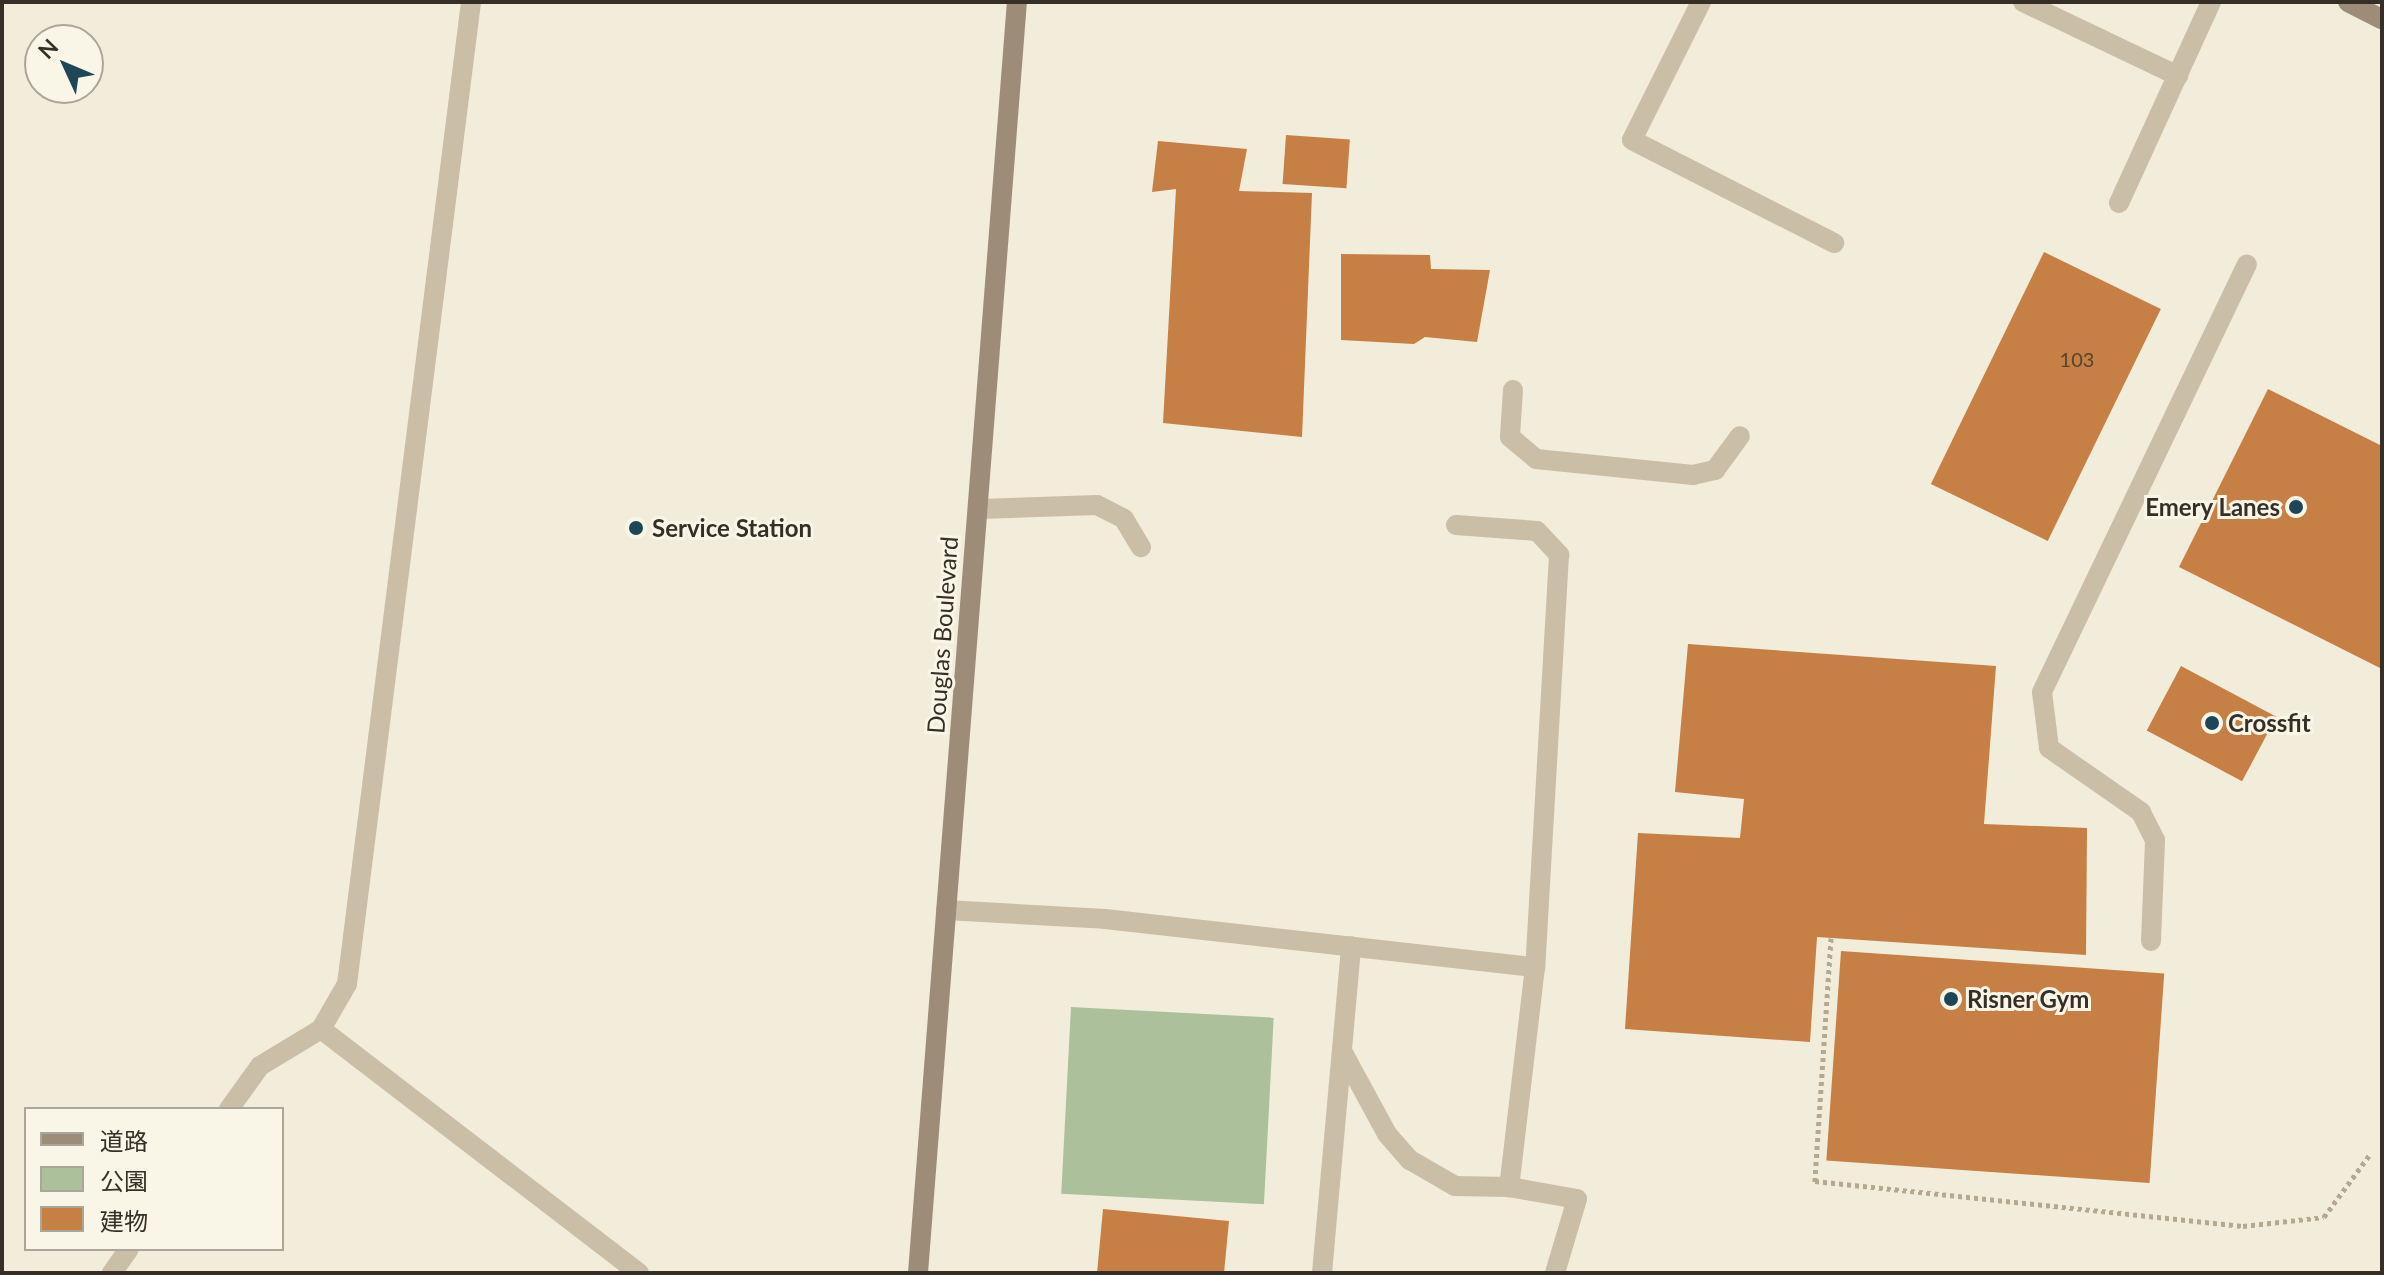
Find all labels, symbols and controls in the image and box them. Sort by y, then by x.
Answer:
north arrow [24,24,104,104]
text: N [32,33,63,64]
house number: 103 [2060,347,2094,371]
place label: Emery Lanes [2145,493,2280,521]
marker: Emery Lanes [2287,498,2305,516]
place label: Service Station [652,514,812,542]
marker: Service Station [627,519,645,537]
street label: Douglas Boulevard [921,535,963,735]
place label: Crossfit [2228,709,2311,737]
marker: Crossfit [2203,714,2221,732]
place label: Risner Gym [1967,985,2090,1013]
marker: Risner Gym [1942,990,1960,1008]
legend [24,1107,284,1251]
text: 道路 [100,1126,148,1155]
text: 公園 [100,1166,148,1195]
text: 建物 [100,1206,148,1235]

